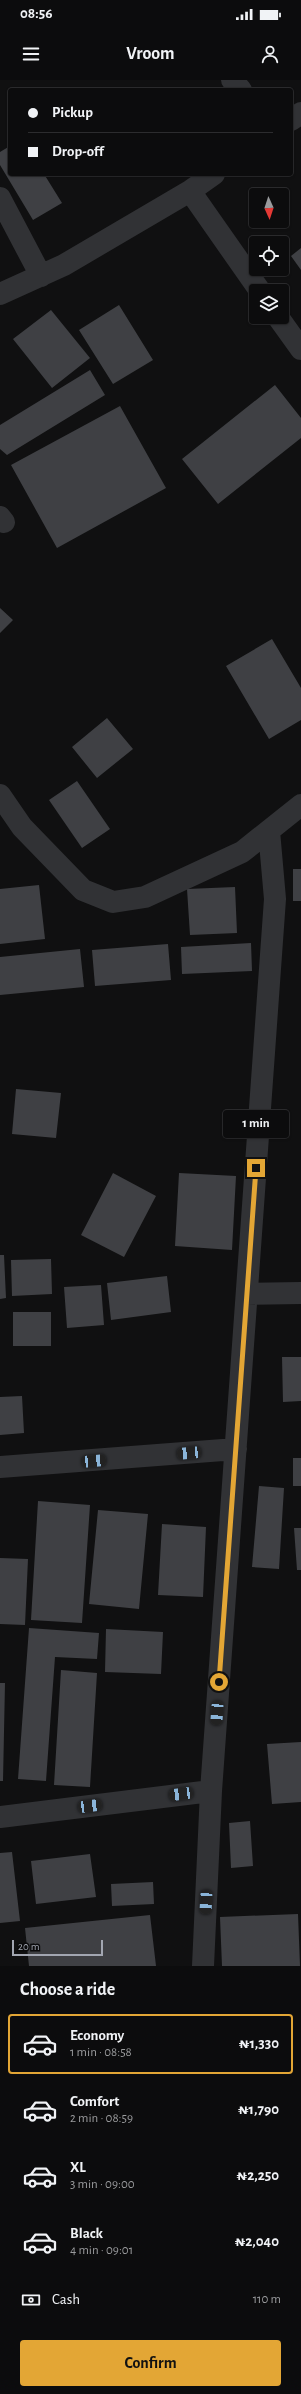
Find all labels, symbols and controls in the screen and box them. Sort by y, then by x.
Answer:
text: 08:56 [20,6,52,21]
icon: menu [20,43,42,65]
icon: person [259,43,281,65]
text: Vroom [126,45,175,63]
text: Pickup [52,105,93,120]
text: Drop-off [52,144,104,159]
north arrow [249,188,289,228]
map controls [249,188,289,324]
button: locate [249,236,289,276]
button: layers [249,284,289,324]
callout: 1 min [223,1110,289,1138]
text: 1 min [242,1117,270,1130]
route end [247,1159,265,1177]
car [177,1446,201,1460]
car [82,1454,106,1468]
route start [210,1673,228,1691]
car [210,1701,224,1725]
car [168,1787,194,1801]
car [77,1799,103,1813]
car [199,1890,213,1914]
scale bar [12,1938,103,1957]
text: 20 m [18,1941,39,1952]
text: Choose a ride [20,1981,115,1999]
icon: car [22,2026,58,2062]
text: Economy [70,2028,124,2043]
text: ₦1,330 [239,2036,279,2051]
text: 1 min · 08:58 [70,2046,132,2059]
icon: car [22,2092,58,2128]
text: Comfort [70,2094,119,2109]
text: ₦1,790 [238,2102,279,2117]
text: 2 min · 08:59 [70,2112,133,2125]
icon: car [22,2158,58,2194]
text: XL [70,2160,86,2175]
text: ₦2,250 [237,2168,279,2183]
text: 3 min · 09:00 [70,2178,135,2191]
icon: car [22,2224,58,2260]
text: Black [70,2226,103,2241]
text: ₦2,040 [235,2234,279,2249]
text: 4 min · 09:01 [70,2244,133,2257]
icon: cash [20,2289,42,2311]
text: Cash [52,2292,80,2307]
text: 110 m [253,2293,281,2306]
button: Confirm [20,2340,281,2386]

